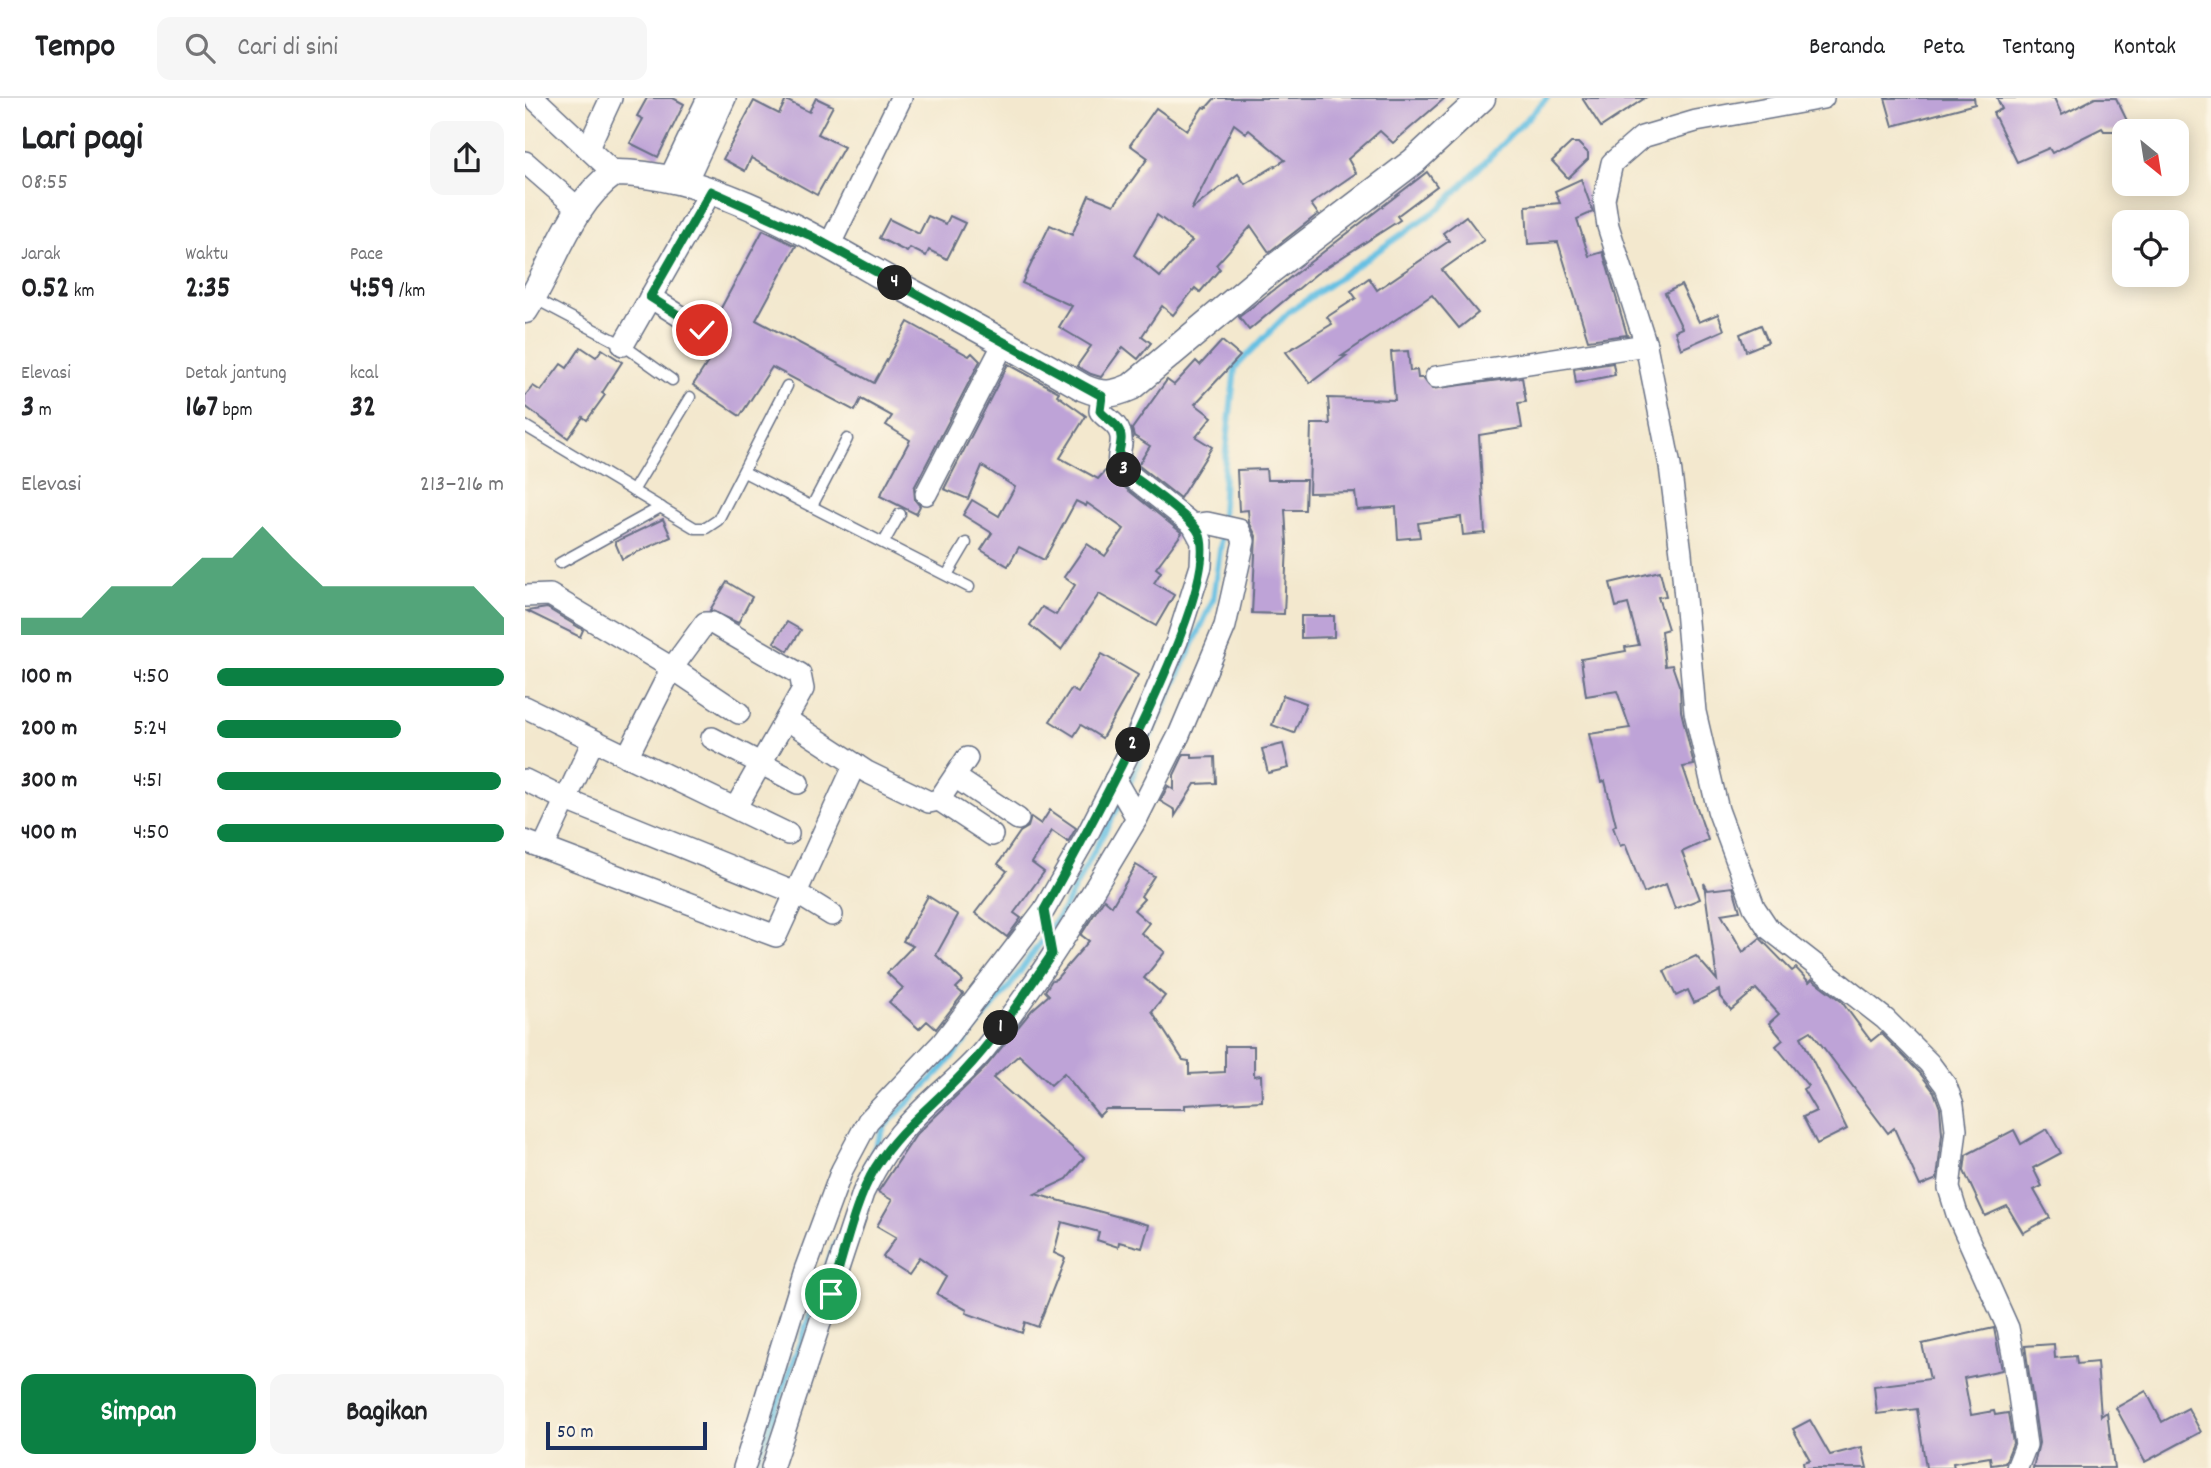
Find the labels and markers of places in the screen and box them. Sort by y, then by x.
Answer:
pin: 4 [877,266,913,300]
pin [672,300,732,360]
pin: 3 [1107,452,1141,488]
pin: 2 [1115,728,1151,762]
pin: 1 [983,1010,1019,1046]
pin [801,1264,861,1324]

